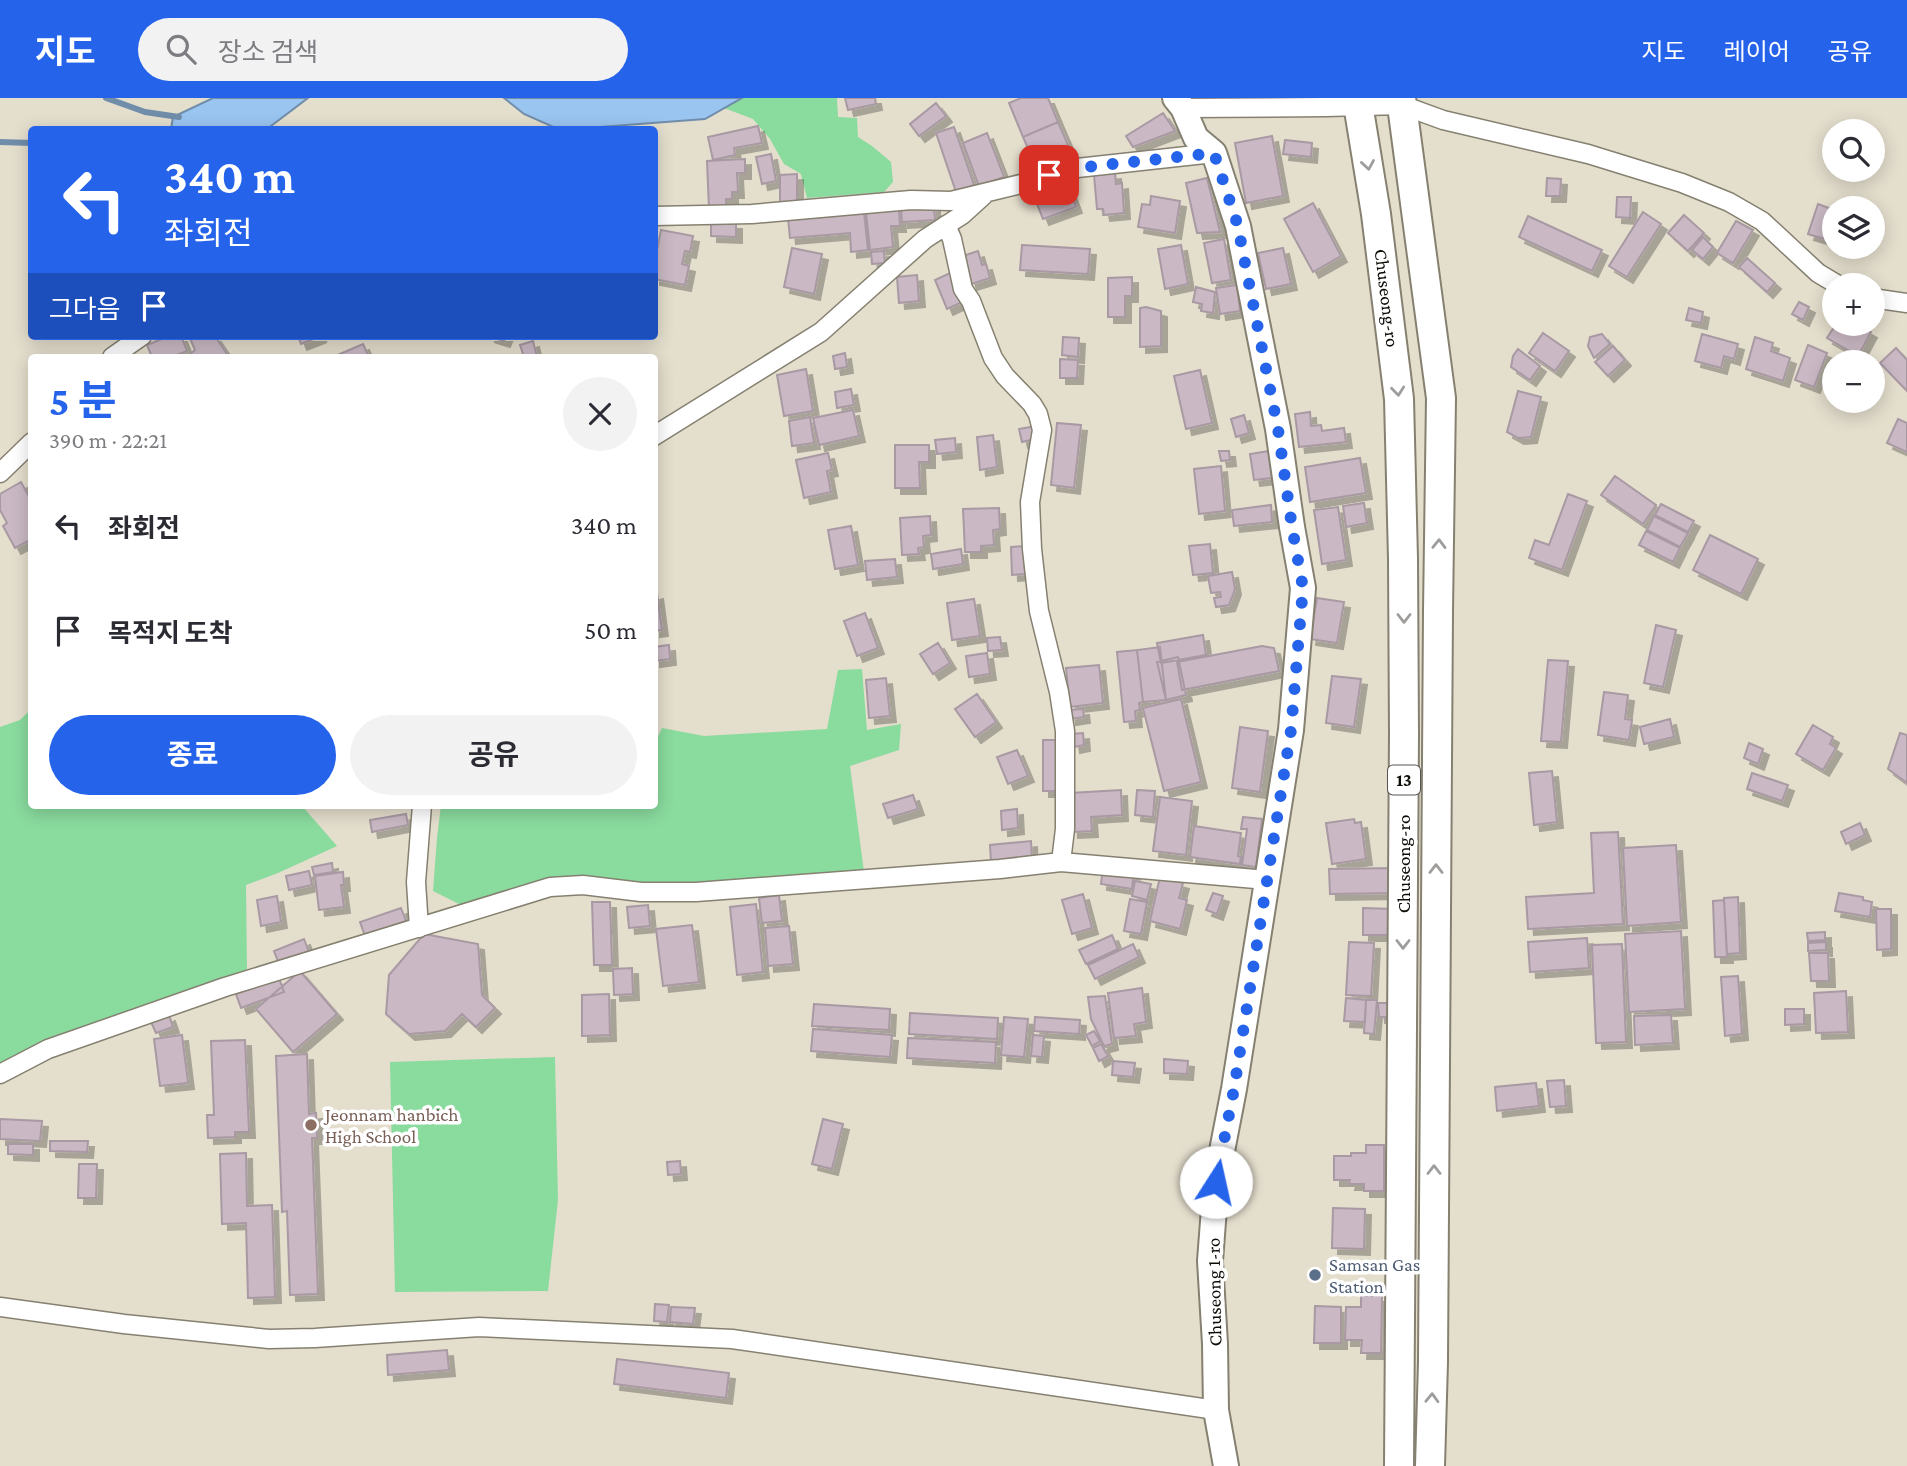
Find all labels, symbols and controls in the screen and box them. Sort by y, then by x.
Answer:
search box [138,18,628,81]
icon: search [162,30,200,68]
text: 지도 [35,33,96,70]
text: 장소 검색 [218,38,318,67]
text: 지도 [1641,38,1686,65]
text: 레이어 [1724,38,1790,65]
text: 공유 [1828,38,1872,65]
map controls [1822,119,1885,413]
button: search [1822,119,1885,182]
pin [1019,145,1079,205]
text: 340 m [164,149,295,204]
icon: left [49,154,140,245]
icon: arrive [1030,156,1068,194]
one-way arrow [1360,159,1375,171]
button: layers [1822,196,1885,259]
text: 좌회전 [164,215,252,251]
street label: Chuseong-ro [1371,248,1403,348]
button: + [1822,273,1885,336]
icon: arrive [135,287,173,325]
text: 그다음 [49,295,121,324]
button: − [1822,350,1885,413]
text: 5 분 [49,377,116,424]
button: close [563,377,637,451]
one-way arrow [1390,386,1405,397]
text: 390 m · 22:21 [49,427,167,453]
icon: left [49,507,87,545]
text: 340 m [571,511,637,540]
text: 좌회전 [108,514,180,543]
one-way arrow [1431,538,1447,549]
icon: arrive [49,612,87,650]
one-way arrow [1396,613,1411,624]
text: 50 m [584,616,637,645]
text: 목적지 도착 [108,619,233,648]
button: 종료 [49,715,336,795]
button: 공유 [350,715,637,795]
road number: 13 [1388,766,1420,794]
street label: Chuseong-ro [1393,815,1414,913]
one-way arrow [1428,864,1444,874]
one-way arrow [1395,939,1411,949]
place label: Jeonnam hanbich High School [323,1104,458,1147]
marker: Jeonnam hanbich High School [303,1117,319,1133]
position arrow [1179,1145,1253,1219]
one-way arrow [1426,1165,1442,1175]
street label: Chuseong 1-ro [1203,1237,1225,1347]
place label: Samsan Gas Station [1329,1254,1420,1297]
marker: Samsan Gas Station [1307,1267,1323,1283]
one-way arrow [1424,1392,1440,1403]

